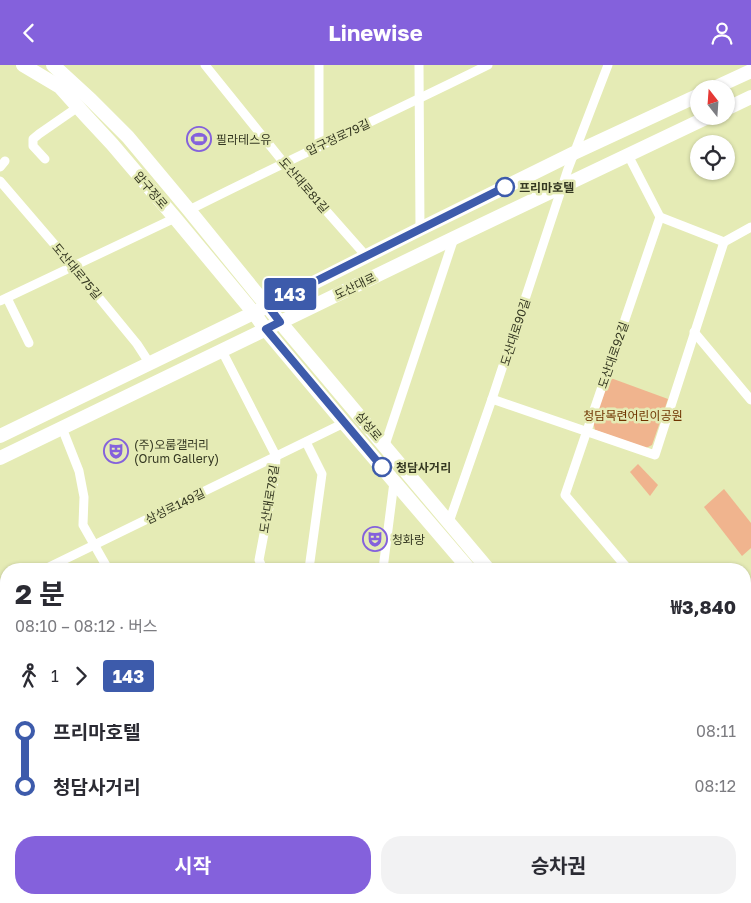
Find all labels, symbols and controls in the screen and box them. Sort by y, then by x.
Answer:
icon: back [15,19,43,47]
text: Linewise [328,19,423,46]
icon: person [708,19,736,47]
north arrow [690,80,735,125]
map controls [690,80,735,180]
street label: 압구정로79길 [304,116,372,158]
sports icon: 필라테스유 [186,126,212,152]
place label: 필라테스유 [216,132,271,147]
button: locate [690,135,735,180]
street label: 도산대로81길 [276,154,332,216]
street label: 압구정로 [131,168,171,212]
marker: 프리마호텔 [495,177,515,197]
place label: 프리마호텔 [519,180,574,195]
street label: 도산대로75길 [49,240,105,302]
street label: 도산대로 [332,270,378,302]
line badge: 143 [261,278,319,310]
text: 143 [274,283,306,305]
street label: 도산대로90길 [497,296,533,368]
street label: 도산대로92길 [595,320,631,390]
street label: 삼성로 [353,408,385,444]
park label: 청담목련어린이공원 [583,408,683,423]
place label: (주)오룸갤러리 (Orum Gallery) [134,437,219,466]
theatre icon: (주)오룸갤러리 (Orum Gallery) [103,438,129,464]
marker: 청담사거리 [372,457,392,477]
place label: 청담사거리 [396,460,451,475]
street label: 도산대로78길 [256,464,282,534]
street label: 삼성로149길 [143,485,207,527]
theatre icon: 청화랑 [362,526,388,552]
place label: 청화랑 [392,532,425,547]
text: 2 분 [15,577,65,610]
text: ₩3,840 [671,595,736,618]
text: 08:10 – 08:12 · 버스 [15,616,157,636]
icon: walk [15,662,43,690]
icon: forward [67,662,95,690]
text: 143 [113,665,144,687]
text: 1 [51,666,59,686]
text: 프리마호텔 [53,720,140,743]
text: 08:11 [696,721,736,741]
text: 청담사거리 [53,775,140,798]
text: 08:12 [694,776,736,796]
button: 시작 [15,836,371,894]
button: 승차권 [381,836,736,894]

